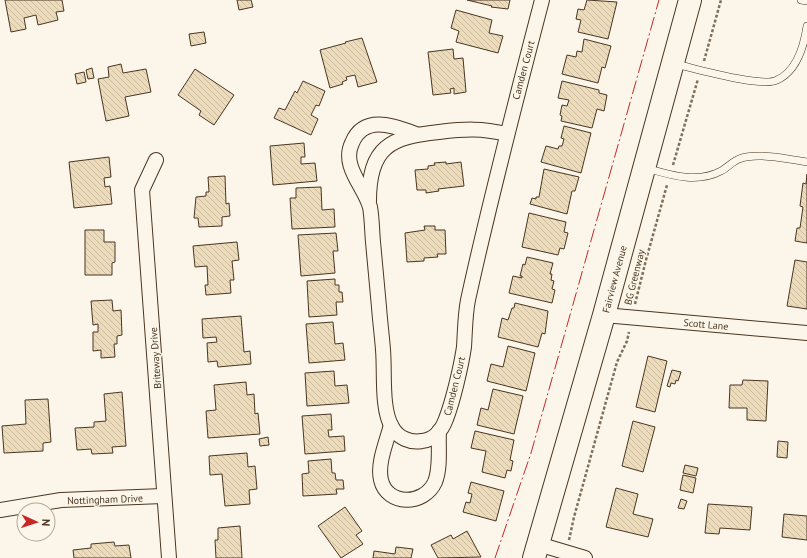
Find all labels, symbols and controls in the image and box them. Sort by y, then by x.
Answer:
street label: Camden Court [509,39,538,101]
street label: Fairview Avenue [599,244,630,314]
street label: BG Greenway [621,248,648,306]
street label: Scott Lane [683,316,729,333]
street label: Briteway Drive [147,327,164,389]
street label: Camden Court [441,355,468,417]
street label: Nottingham Drive [67,492,143,507]
north arrow [16,502,56,542]
text: N [39,519,53,527]

